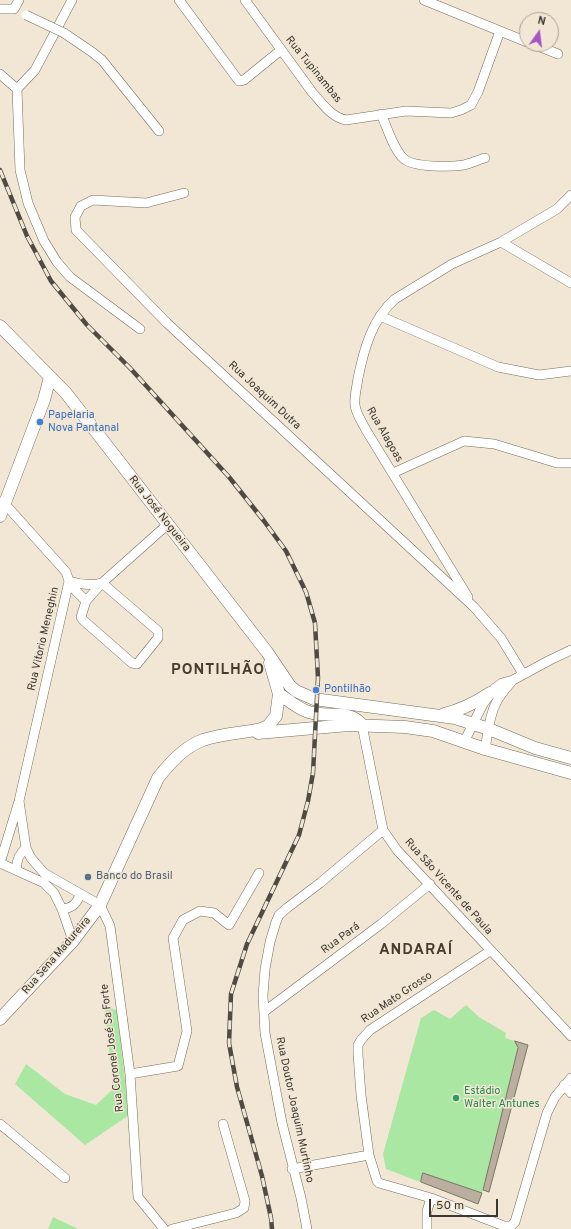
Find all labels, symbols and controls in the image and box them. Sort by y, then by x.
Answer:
north arrow [519,12,559,52]
text: N [536,14,547,29]
street label: Rua Tupinambas [282,34,344,106]
street label: Rua Joaquim Dutra [225,359,303,433]
street label: Rua Alagoas [363,405,405,465]
place label: Papelaria Nova Pantanal [48,409,119,435]
marker: Papelaria Nova Pantanal [35,417,45,427]
street label: Rua José Nogueira [125,474,193,554]
street label: Rua Vitorio Meneghin [26,586,62,692]
district label: PONTILHÃO [171,662,265,680]
place label: Pontilhão [324,683,371,697]
marker: Pontilhão [311,685,321,695]
street label: Rua São Vicente de Paula [401,836,495,938]
place label: Banco do Brasil [96,870,173,884]
marker: Banco do Brasil [83,872,93,882]
street label: Rua Sena Madureira [20,915,94,997]
street label: Rua Pará [319,921,363,957]
district label: ANDARAÍ [379,942,453,960]
street label: Rua Mato Grosso [359,969,435,1027]
street label: Rua Coronel José Sa Forte [99,983,127,1113]
street label: Rua Doutor Joaquim Murtinho [272,1036,316,1184]
place label: Estádio Walter Antunes [464,1085,540,1111]
marker: Estádio Walter Antunes [451,1093,461,1103]
scale bar [431,1191,500,1217]
text: 50 m [436,1198,464,1214]

